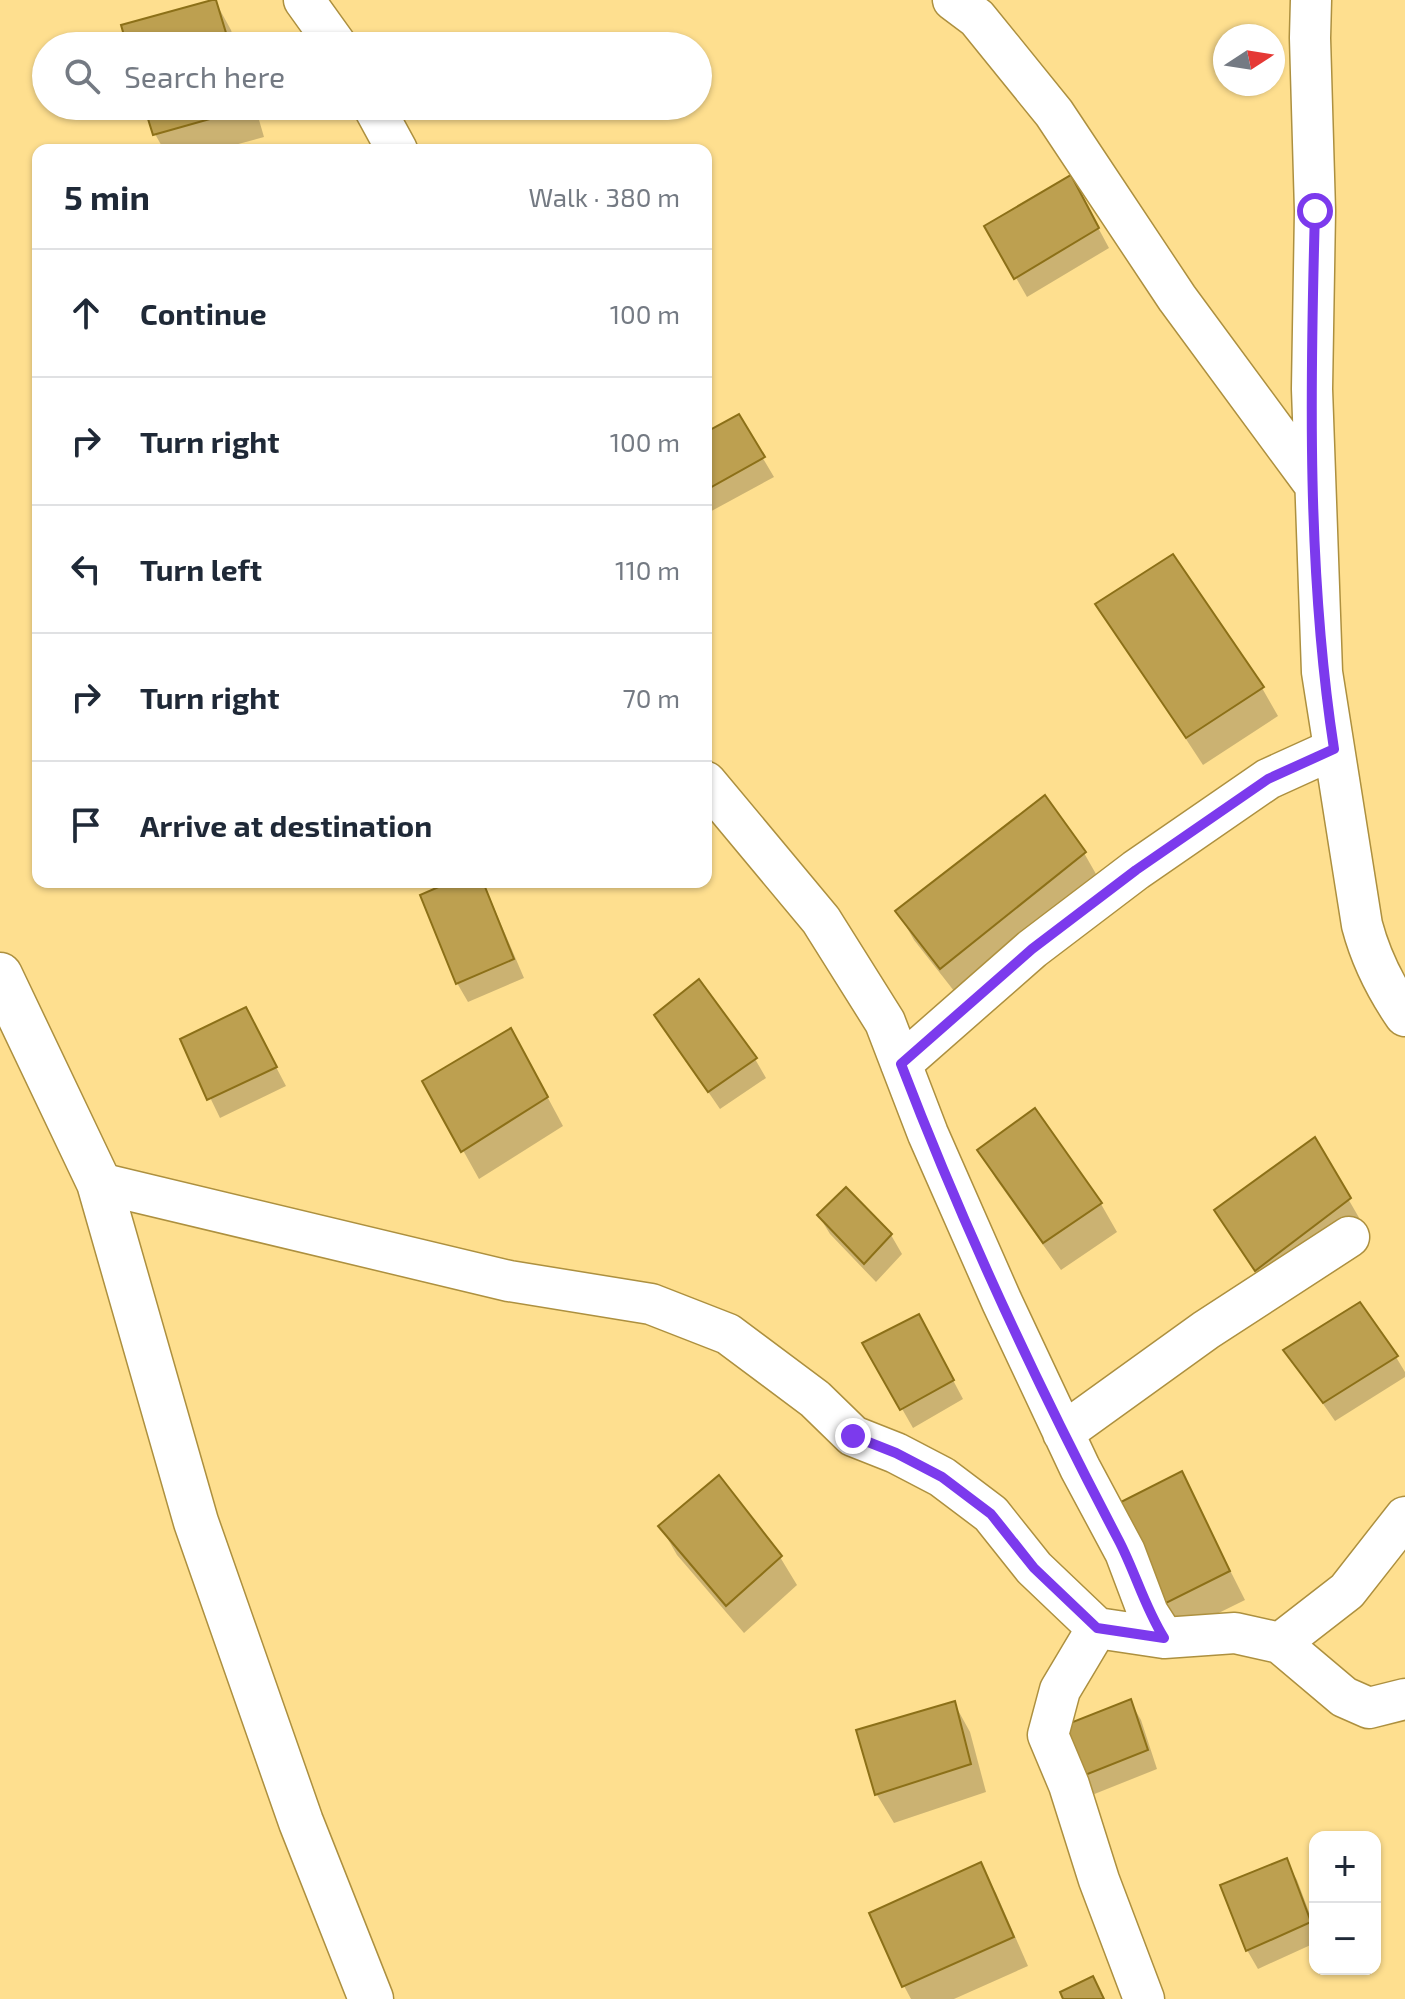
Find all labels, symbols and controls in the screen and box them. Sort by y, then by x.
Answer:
north arrow [1213,24,1285,96]
search box [32,32,712,120]
icon: search [60,54,104,98]
text: Search here [124,58,285,94]
text: 5 min [64,176,150,217]
text: Walk · 380 m [528,181,680,212]
route start [1297,193,1333,229]
icon: ahead [64,291,108,335]
text: Continue [140,295,267,331]
text: 100 m [610,298,680,329]
icon: right [64,419,108,463]
text: Turn right [140,423,280,459]
text: 100 m [610,426,680,457]
icon: left [64,547,108,591]
text: Turn left [140,551,262,587]
text: 110 m [615,554,680,585]
icon: right [64,675,108,719]
text: Turn right [140,679,280,715]
text: 70 m [622,682,680,713]
icon: arrive [64,803,108,847]
text: Arrive at destination [140,807,432,843]
route end [835,1418,871,1454]
map controls [1309,1831,1381,1975]
button: + [1309,1831,1381,1903]
button: − [1309,1903,1381,1975]

